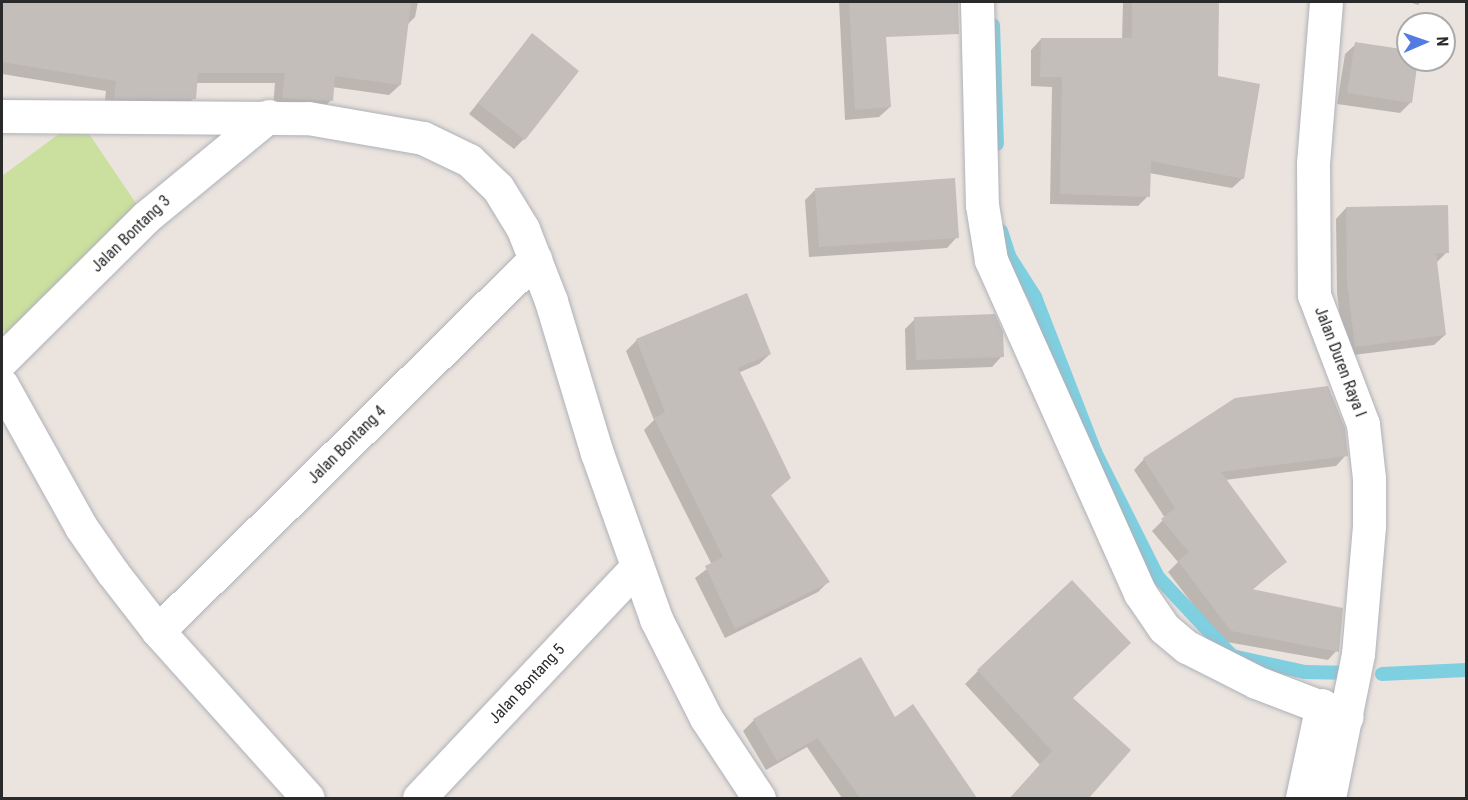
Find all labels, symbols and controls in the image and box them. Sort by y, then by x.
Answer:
north arrow [1396,12,1456,72]
text: N [1433,36,1452,47]
street label: Jalan Bontang 3 [88,192,174,276]
street label: Jalan Duren Raya I [1310,304,1370,420]
street label: Jalan Bontang 4 [304,402,390,488]
street label: Jalan Bontang 5 [485,640,569,728]

